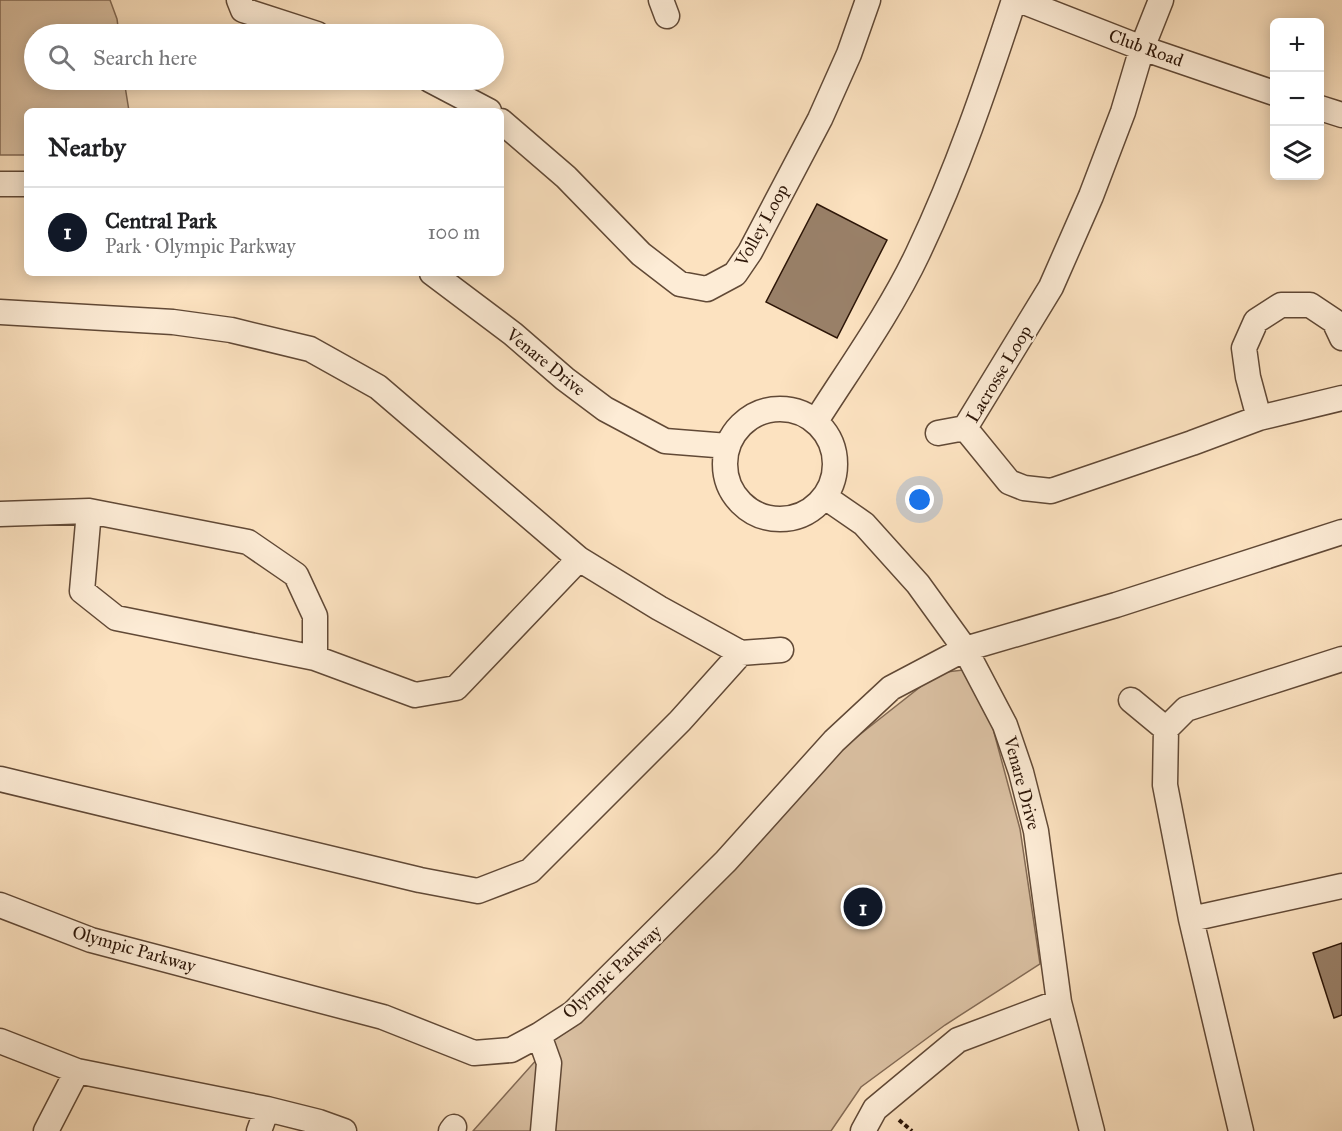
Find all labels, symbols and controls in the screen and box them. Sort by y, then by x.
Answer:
map controls [1270,18,1324,180]
button: + [1270,18,1324,72]
search box [24,24,504,90]
street label: Club Road [1106,24,1186,72]
icon: search [45,41,78,74]
text: Search here [93,44,197,71]
button: − [1270,72,1324,126]
button: layers [1270,126,1324,180]
text: Nearby [48,131,126,163]
street label: Volley Loop [730,180,794,271]
text: Central Park [105,207,217,234]
text: 1 [64,220,71,244]
text: 100 m [428,220,480,244]
text: Park · Olympic Parkway [105,234,296,258]
street label: Lacrosse Loop [961,321,1037,427]
street label: Venare Drive [501,323,590,401]
your location [905,485,934,514]
street label: Venare Drive [999,733,1045,832]
pin: 1 [844,884,882,930]
street label: Olympic Parkway [558,920,666,1023]
street label: Olympic Parkway [70,921,199,977]

